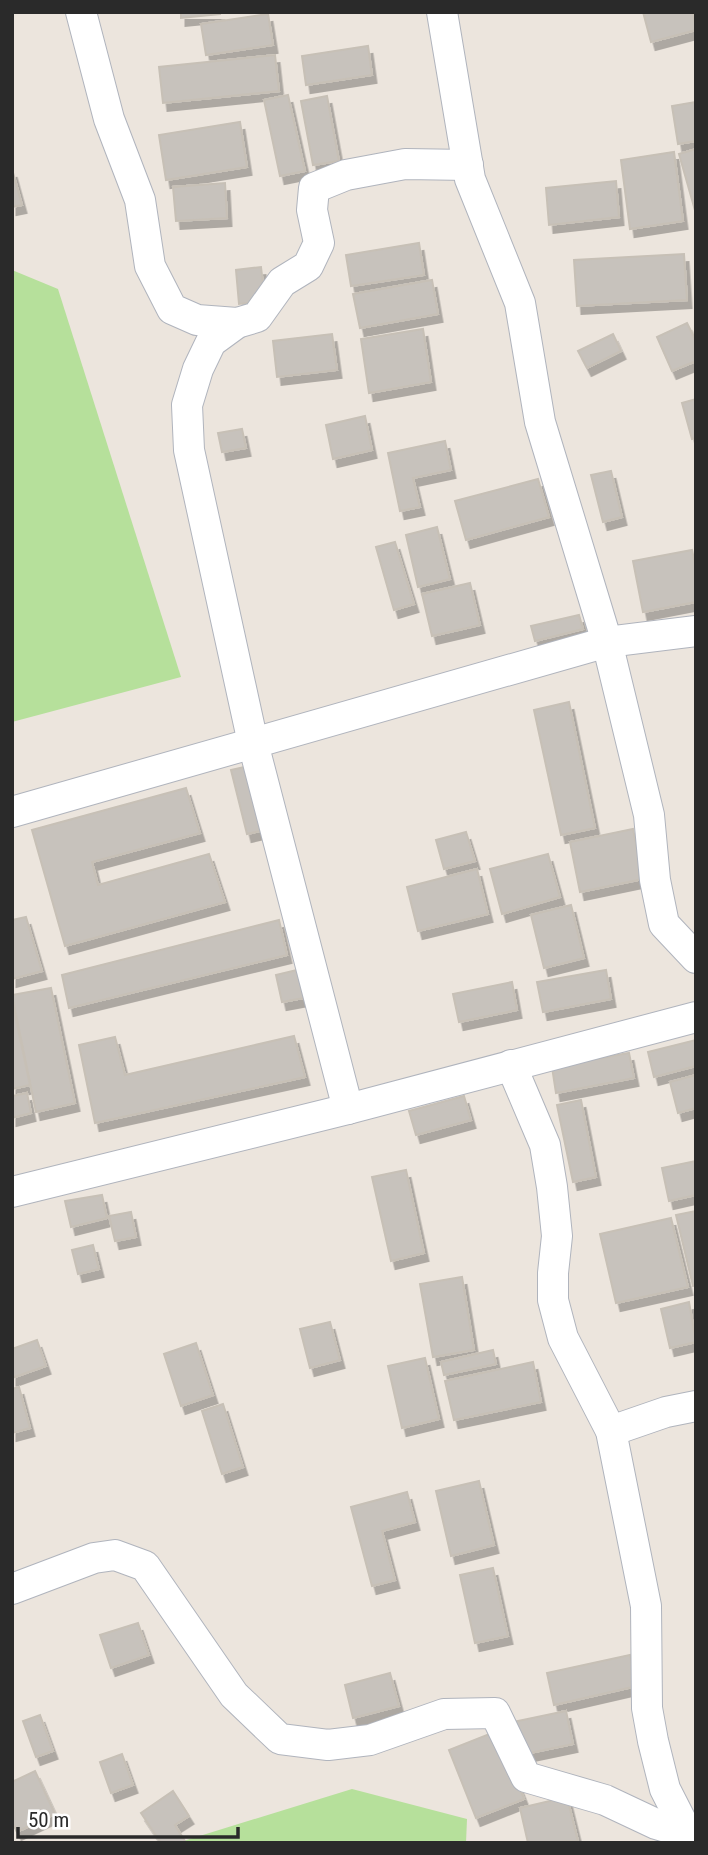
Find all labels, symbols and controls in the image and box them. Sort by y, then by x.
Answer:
scale bar [18,1796,238,1840]
text: 50 m [28,1808,69,1832]

